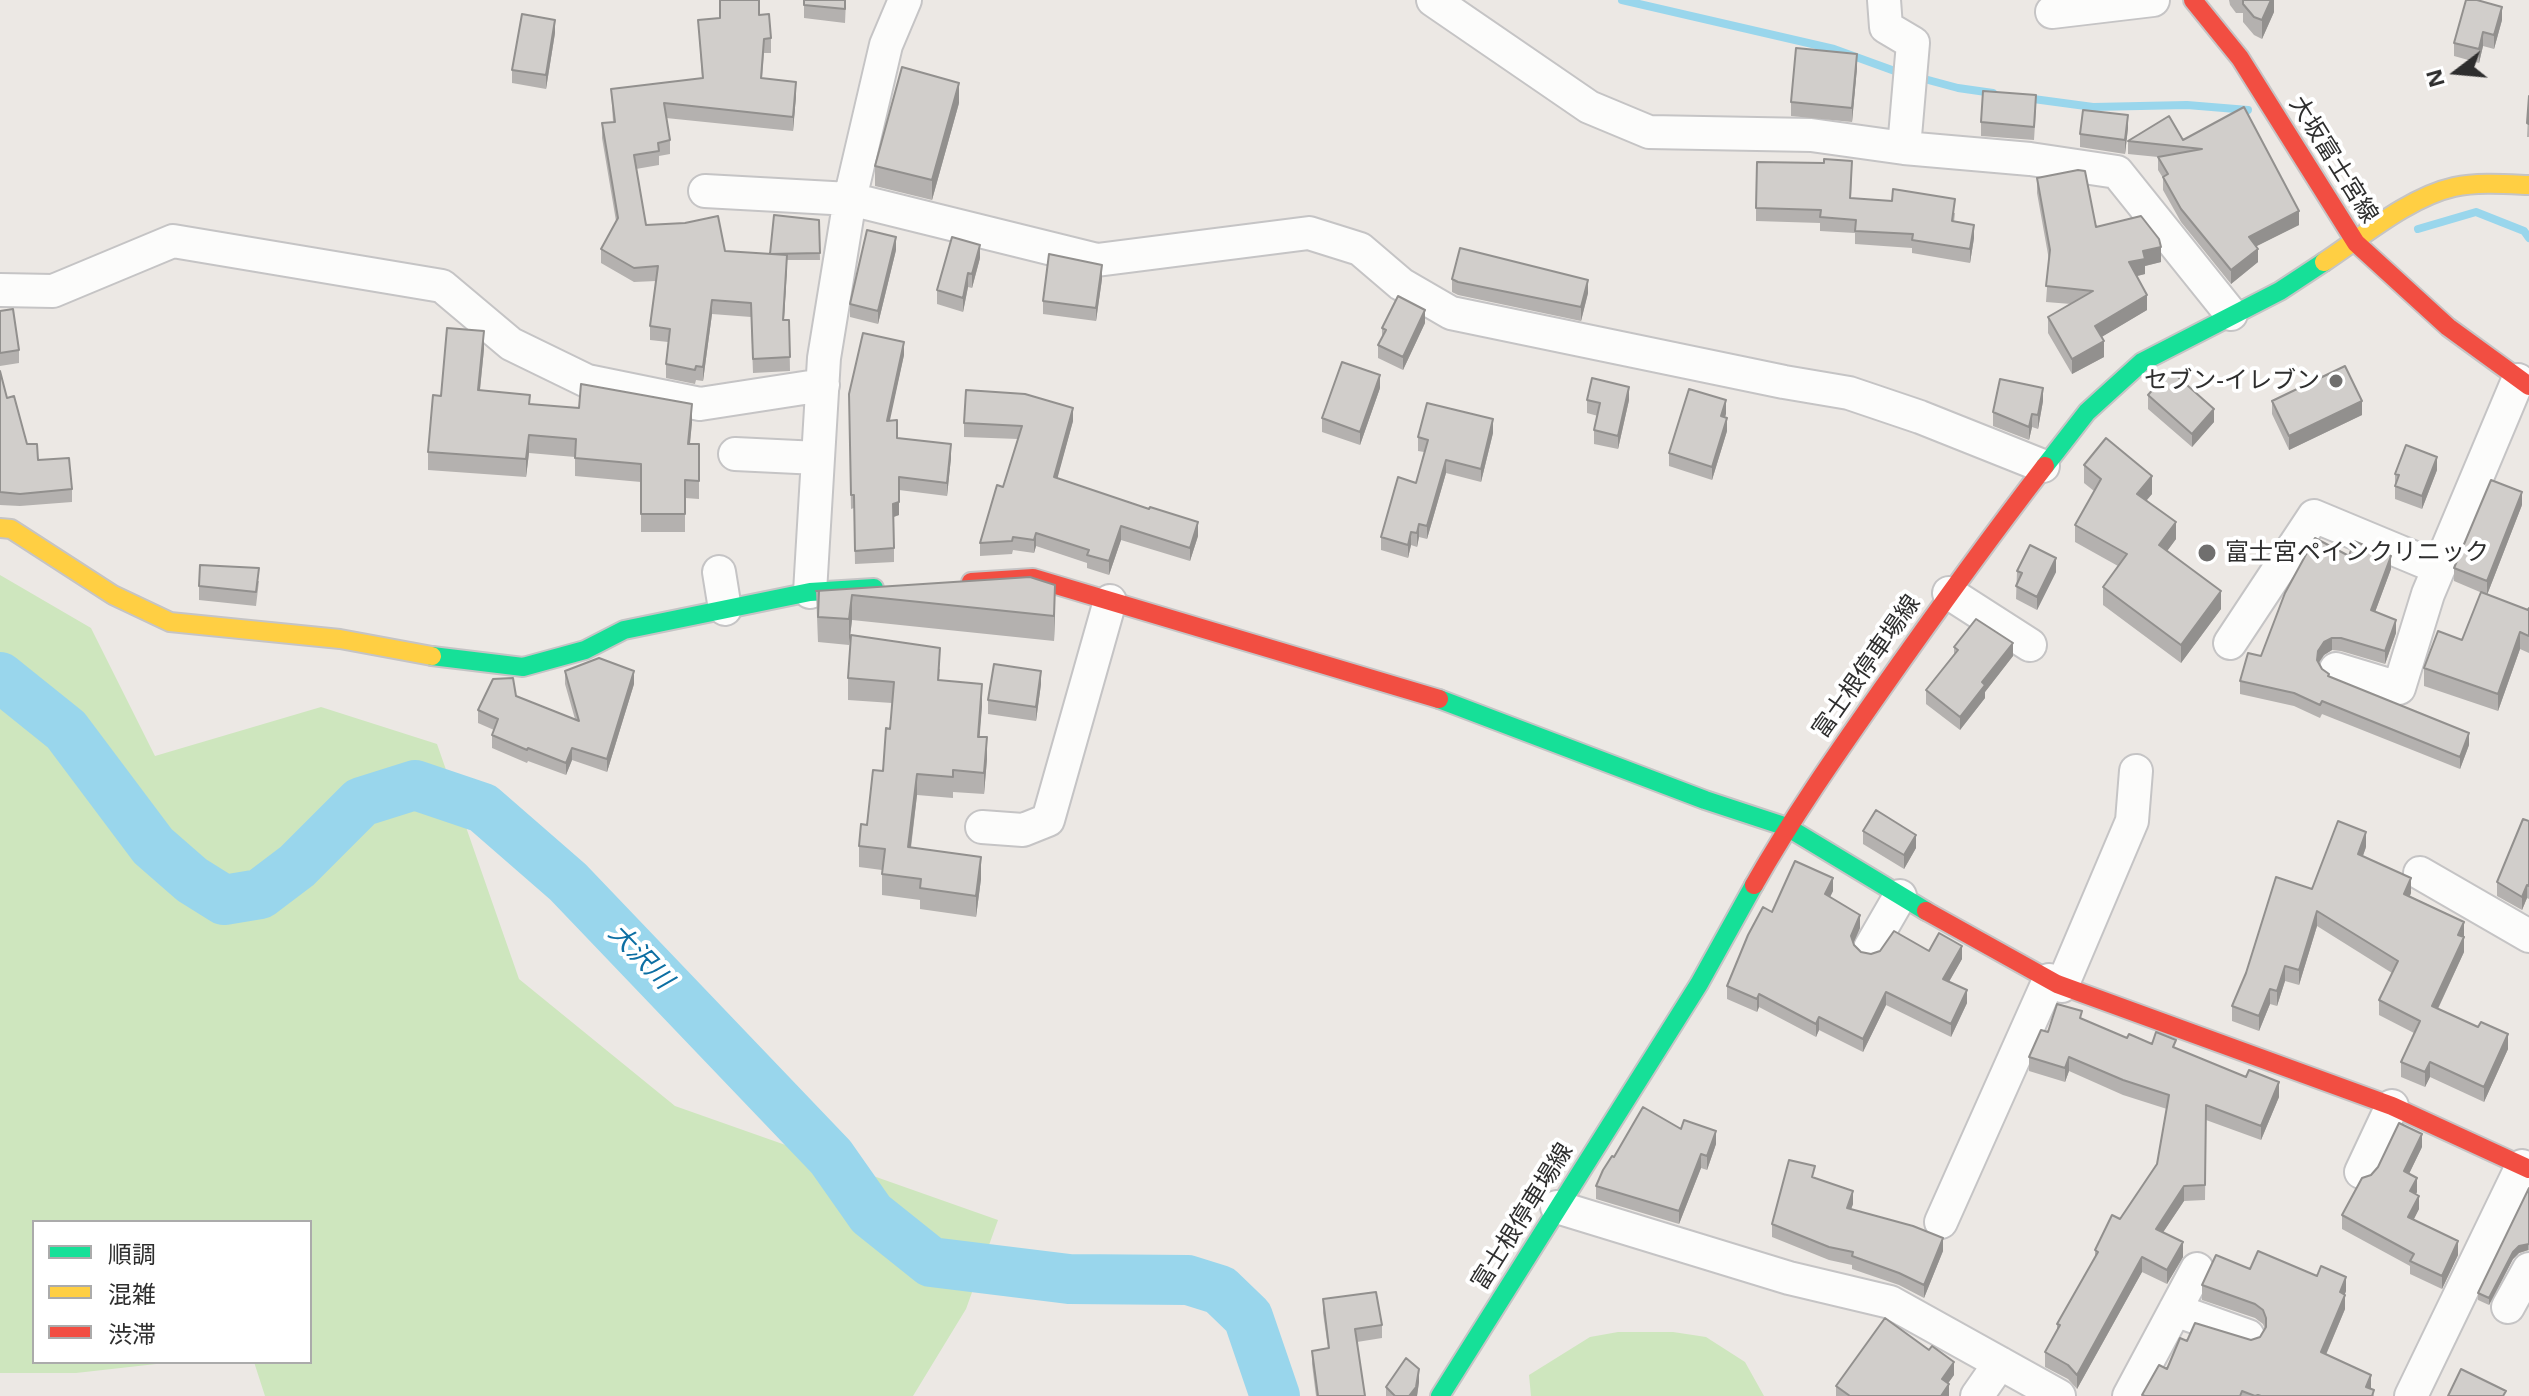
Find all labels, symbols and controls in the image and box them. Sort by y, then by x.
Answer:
north arrow [2417,32,2497,112]
text: N [2417,66,2451,91]
street label: 大坂富士宮線 [2283,91,2383,229]
place label: セブン-イレブン [2144,367,2320,395]
marker: セブン-イレブン [2327,372,2345,390]
place label: 富士宮ペインクリニック [2225,539,2489,567]
marker: 富士宮ペインクリニック [2196,542,2218,564]
street label: 富士根停車場線 [1807,590,1927,744]
water label: 大沢川 [602,918,678,996]
street label: 富士根停車場線 [1466,1138,1580,1296]
legend [32,1220,312,1364]
text: 順調 [108,1237,156,1270]
text: 混雑 [108,1277,156,1310]
text: 渋滞 [108,1317,156,1350]

